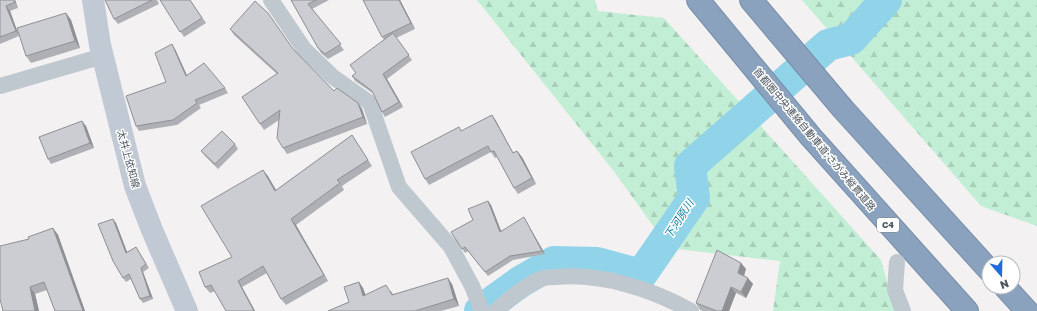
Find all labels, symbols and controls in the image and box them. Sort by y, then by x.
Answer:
street label: 首都圏中央連絡自動車道;さがみ縦貫道路 [752,65,878,213]
street label: 太井上依知線 [115,128,143,190]
water label: 下河原川 [661,196,697,241]
road number: C4 [877,218,899,232]
north arrow [981,255,1021,295]
text: N [998,277,1011,292]

